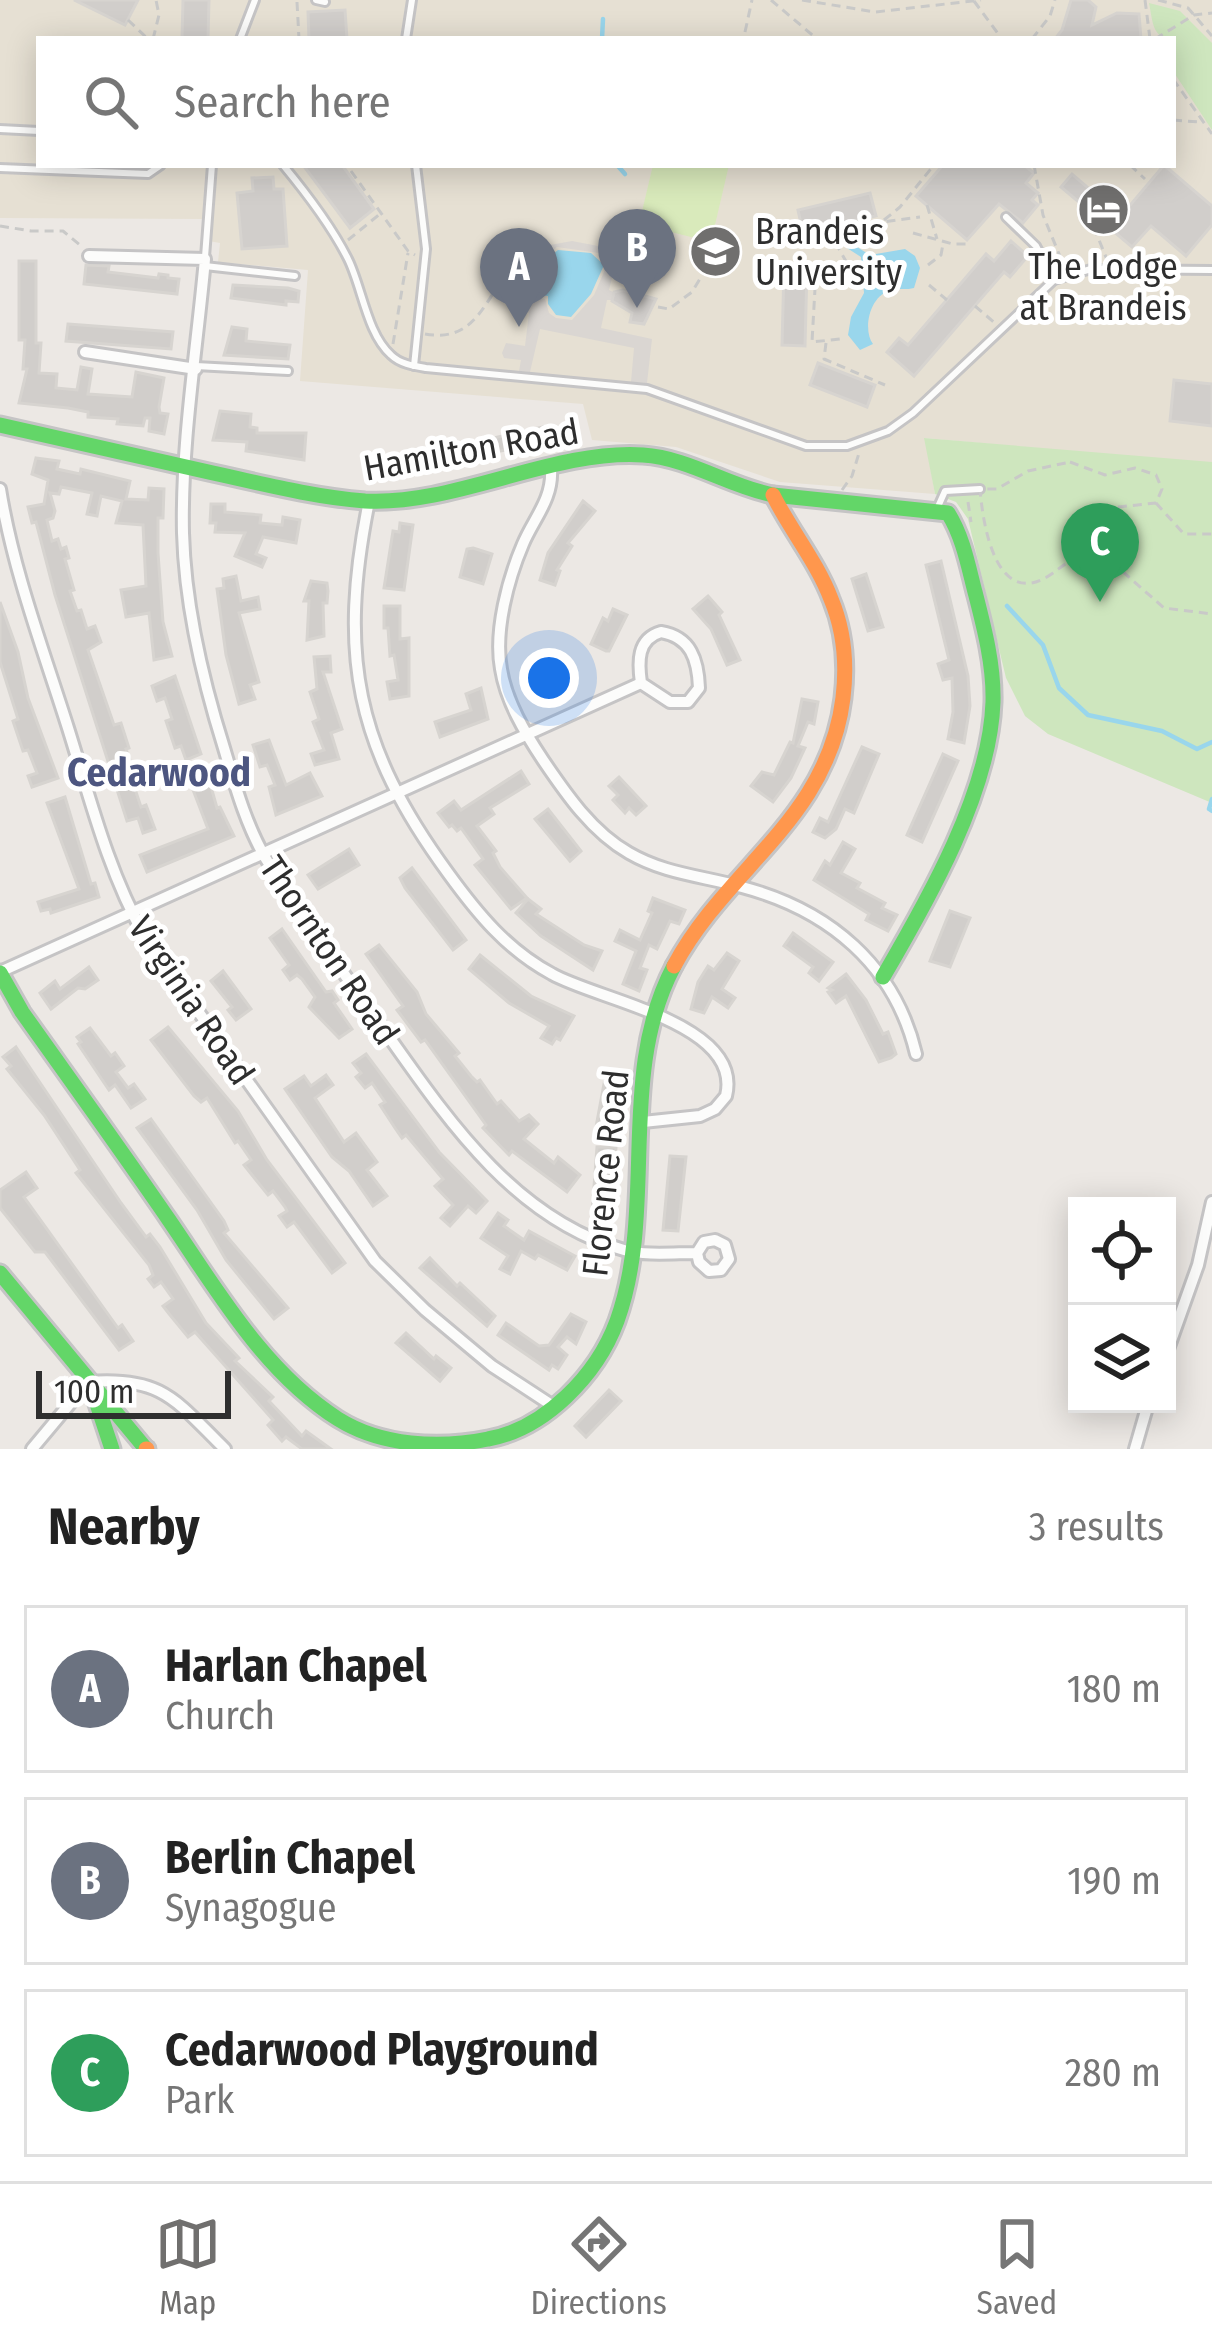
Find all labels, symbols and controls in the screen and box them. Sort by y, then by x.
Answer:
search box [36,36,1176,168]
icon: search [78,69,144,135]
text: Search here [174,75,391,129]
hotel icon: The Lodge at Brandeis [1075,182,1131,238]
pin: B [598,209,676,308]
place label: Brandeis University [755,210,902,295]
school or university icon: Brandeis University [688,224,744,280]
pin: A [480,228,558,327]
place label: The Lodge at Brandeis [1019,245,1187,330]
street label: Hamilton Road [360,409,582,491]
pin: C [1061,503,1139,602]
your location [519,648,579,708]
district label: Cedarwood [67,750,251,796]
street label: Thornton Road [250,848,408,1053]
street label: Virginia Road [119,908,264,1093]
street label: Florence Road [573,1068,639,1279]
map controls [1068,1197,1176,1413]
button: locate [1068,1197,1176,1305]
button: layers [1068,1305,1176,1413]
scale bar [36,1365,231,1418]
text: 100 m [54,1372,134,1412]
text: Nearby [48,1496,200,1558]
text: 3 results [1029,1504,1164,1550]
text: Harlan Chapel [165,1639,427,1693]
text: A [79,1666,101,1712]
text: 180 m [1067,1666,1161,1712]
text: Church [165,1693,275,1739]
text: Berlin Chapel [165,1831,415,1885]
text: B [79,1858,101,1904]
text: 190 m [1067,1858,1161,1904]
text: Synagogue [165,1885,336,1931]
text: Cedarwood Playground [165,2023,599,2077]
text: C [80,2050,100,2096]
text: 280 m [1065,2050,1161,2096]
text: Park [165,2077,234,2123]
tab: Map [155,2211,221,2323]
tab: Directions [530,2211,667,2323]
tab: Saved [977,2211,1057,2323]

